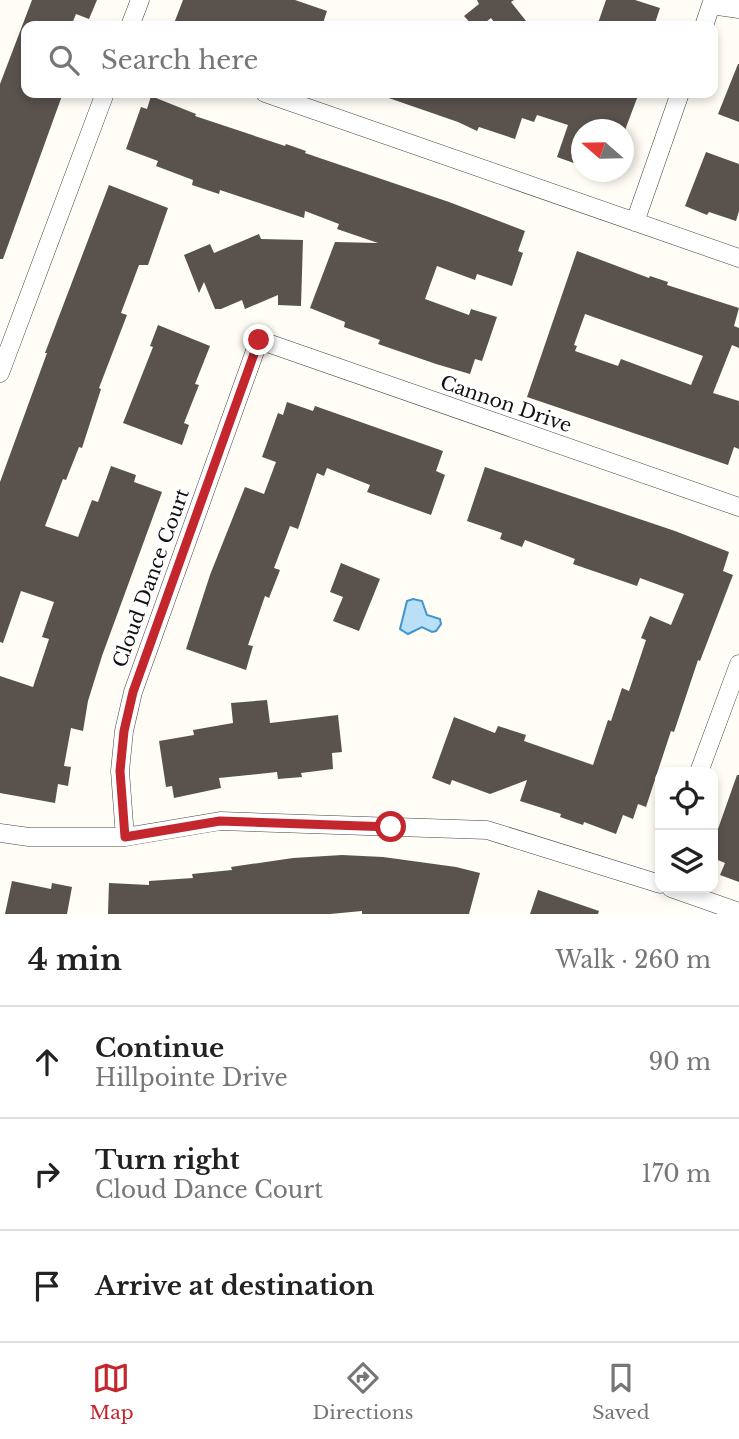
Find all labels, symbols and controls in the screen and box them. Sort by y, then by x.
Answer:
search box [21,21,718,98]
icon: search [45,41,83,79]
text: Search here [101,44,258,76]
north arrow [571,119,634,182]
route end [243,324,274,355]
street label: Cannon Drive [437,371,575,437]
street label: Cloud Dance Court [108,485,194,670]
map controls [655,767,718,893]
button: locate [655,767,718,830]
route start [375,811,406,842]
button: layers [655,830,718,893]
text: 4 min [28,941,122,978]
text: Walk · 260 m [555,946,711,974]
text: Continue [95,1032,224,1064]
icon: ahead [28,1043,66,1081]
text: 90 m [649,1048,711,1076]
text: Hillpointe Drive [95,1064,288,1092]
text: Turn right [95,1144,240,1176]
icon: right [28,1155,66,1193]
text: 170 m [641,1160,711,1188]
text: Cloud Dance Court [95,1176,323,1204]
icon: arrive [28,1267,66,1305]
text: Arrive at destination [95,1270,375,1302]
tab: Map [89,1359,134,1424]
tab: Directions [312,1359,413,1424]
tab: Saved [592,1359,650,1424]

